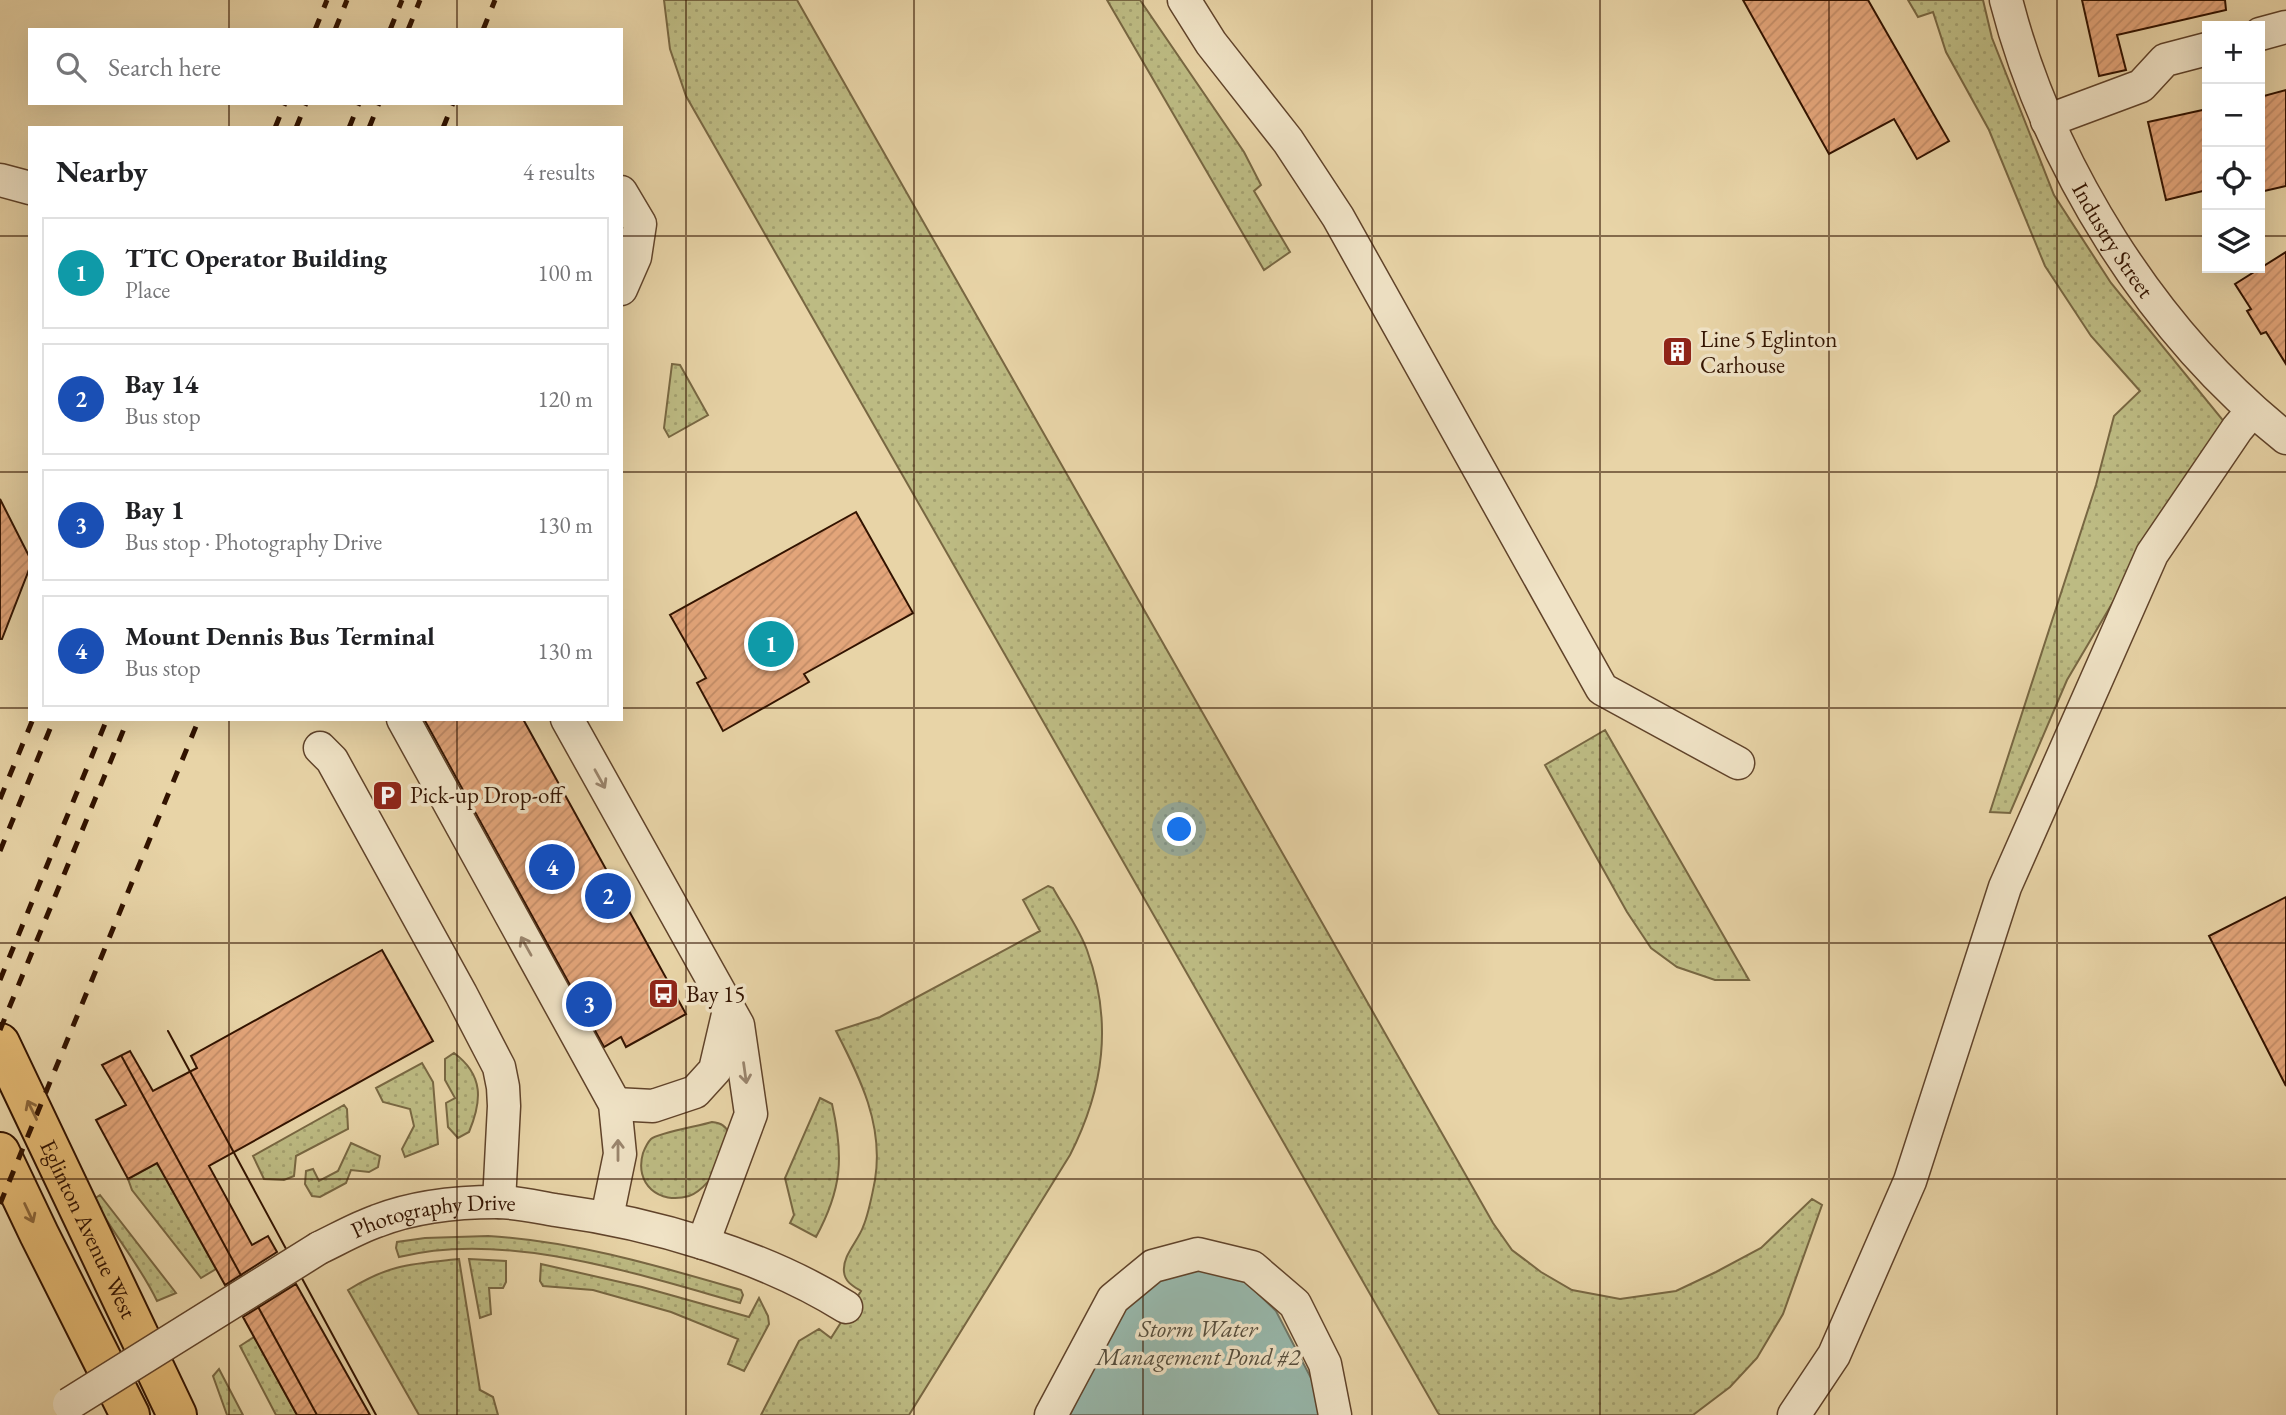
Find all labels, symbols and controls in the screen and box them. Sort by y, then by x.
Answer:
map controls [2202,21,2265,273]
button: + [2202,21,2265,84]
search box [28,28,623,105]
icon: search [52,48,90,86]
text: Search here [108,50,221,84]
button: − [2202,84,2265,147]
button: locate [2202,147,2265,210]
text: Nearby [56,152,148,191]
text: 4 results [523,157,595,187]
street label: Industry Street [2065,177,2161,304]
button: layers [2202,210,2265,273]
text: TTC Operator Building [125,241,387,275]
text: 1 [75,258,87,288]
text: 100 m [537,258,593,288]
text: Place [125,275,170,305]
place label: Line 5 Eglinton Carhouse [1700,324,1837,380]
building icon: Line 5 Eglinton Carhouse [1660,335,1694,369]
text: Bay 14 [125,367,198,401]
text: 2 [75,384,87,414]
text: 120 m [537,384,593,414]
text: Bus stop [125,401,201,431]
text: Bay 1 [125,493,184,527]
text: 3 [75,510,87,540]
text: 130 m [537,510,593,540]
text: Bus stop · Photography Drive [125,527,382,557]
pin: 1 [748,618,794,670]
text: Mount Dennis Bus Terminal [125,619,435,653]
text: 4 [75,636,87,666]
text: 130 m [537,636,593,666]
text: Bus stop [125,653,201,683]
one-way arrow [594,768,607,789]
parking icon: Pick-up Drop-off [370,778,404,812]
place label: Pick-up Drop-off [410,780,565,810]
your location [1162,812,1196,846]
pin: 4 [529,841,575,893]
pin: 2 [585,870,631,922]
one-way arrow [519,936,533,957]
bus stop icon: Bay 15 [646,977,680,1011]
pin: 3 [566,978,612,1030]
place label: Bay 15 [686,979,745,1009]
one-way arrow [739,1062,752,1084]
one-way arrow [25,1100,38,1121]
street label: Eglinton Avenue West [33,1135,144,1324]
one-way arrow [611,1139,625,1162]
street label: Photography Drive [346,1187,517,1245]
one-way arrow [23,1202,36,1224]
water label: Storm Water Management Pond #2 [1094,1313,1302,1372]

